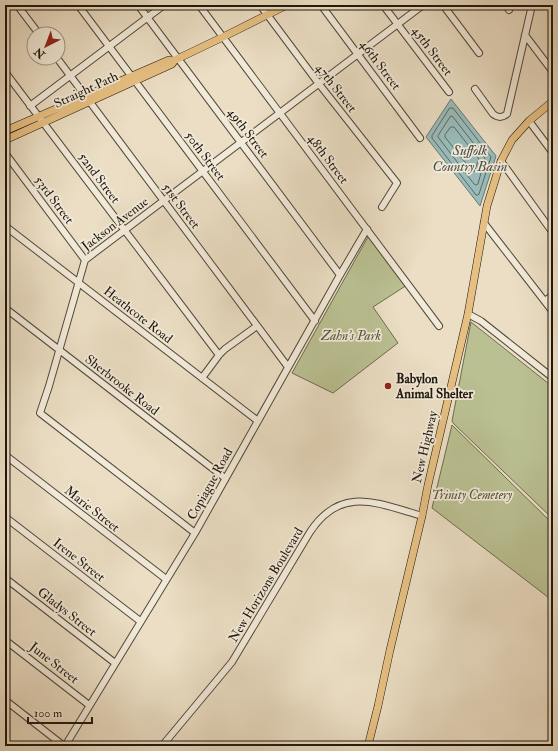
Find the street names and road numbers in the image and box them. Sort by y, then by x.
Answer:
street label: 45th Street [408,23,456,79]
street label: 46th Street [356,37,404,93]
street label: 47th Street [312,60,360,116]
street label: Straight Path [51,68,121,112]
street label: 49th Street [224,105,272,161]
street label: 50th Street [181,128,229,184]
street label: 48th Street [304,131,352,187]
street label: 52nd Street [75,149,123,207]
street label: 53rd Street [31,173,77,227]
street label: 51st Street [159,180,203,232]
street label: Jackson Avenue [78,193,152,255]
street label: Heathcote Road [100,283,176,347]
street label: Sherbrooke Road [82,351,163,419]
street label: New Highway [409,409,442,485]
street label: Copiague Road [184,445,237,523]
street label: Marie Street [61,483,123,535]
street label: New Horizons Boulevard [225,524,307,645]
street label: Irene Street [50,535,108,585]
street label: Gladys Street [34,584,100,641]
street label: June Street [25,638,82,687]

